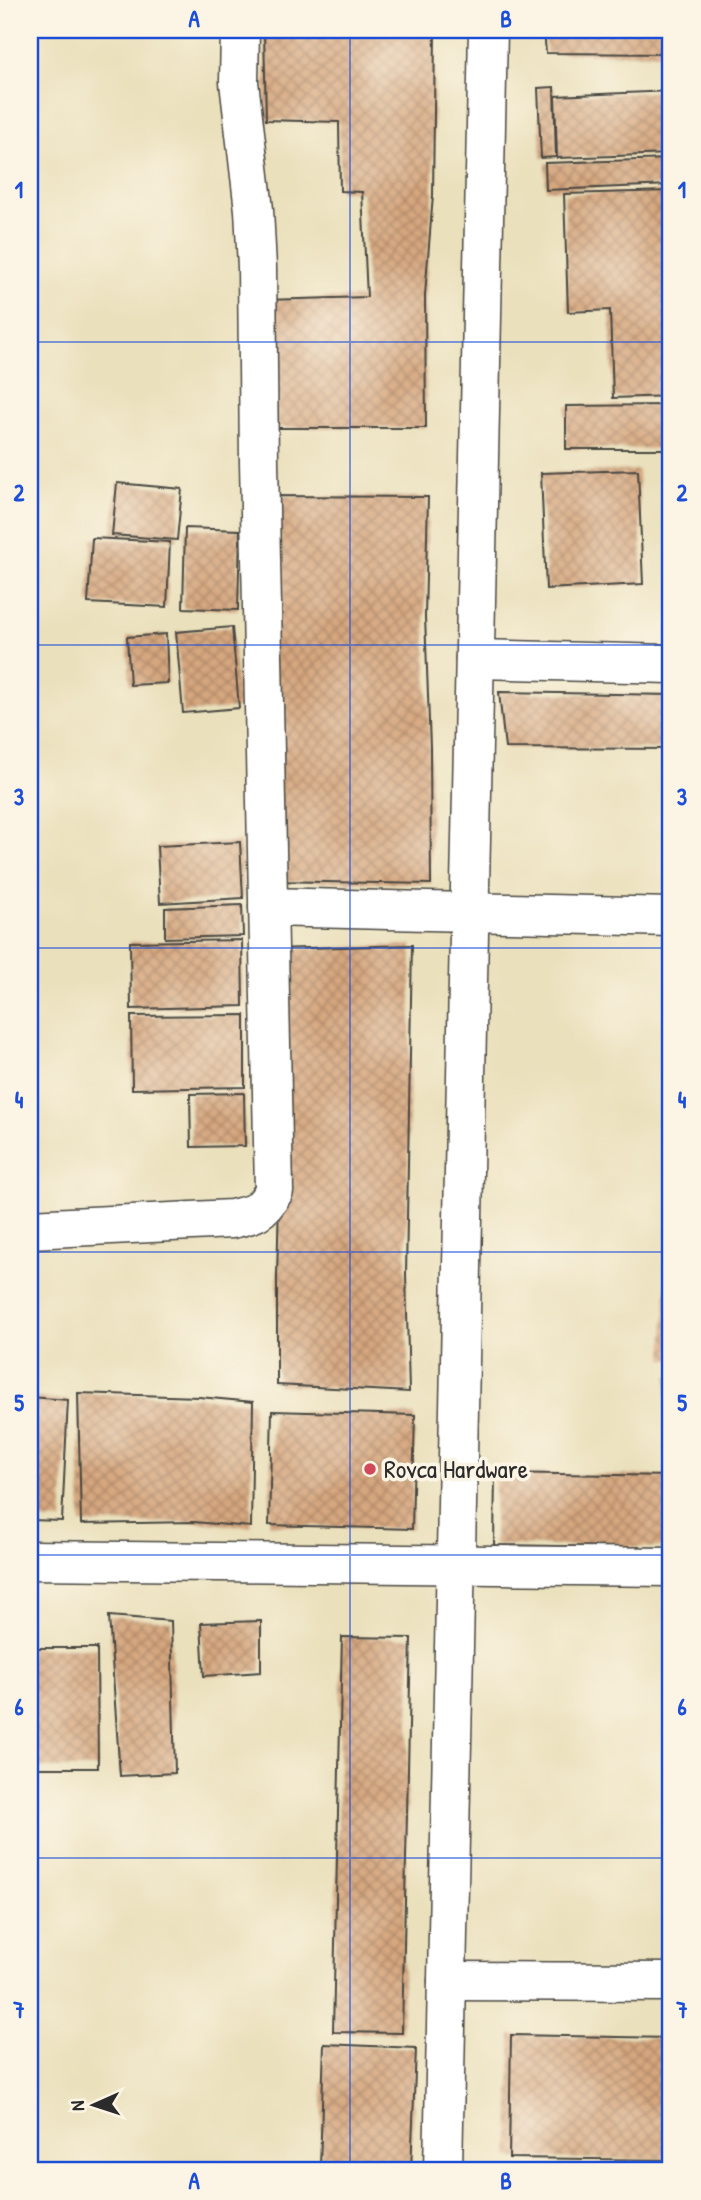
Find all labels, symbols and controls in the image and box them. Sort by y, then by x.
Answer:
text: A [188,3,200,34]
text: B [500,3,512,34]
text: 1 [15,174,23,205]
text: 1 [678,174,686,205]
text: 2 [14,477,25,508]
text: 2 [677,477,688,508]
text: 3 [14,781,24,812]
text: 3 [677,781,687,812]
text: 4 [15,1084,24,1115]
text: 4 [678,1084,687,1115]
text: 5 [14,1387,24,1418]
text: 5 [677,1387,687,1418]
place label: Rovca Hardware [384,1451,528,1486]
marker: Rovca Hardware [362,1461,378,1477]
text: 6 [14,1691,24,1722]
text: 6 [677,1691,687,1722]
text: 7 [12,1994,25,2025]
text: 7 [675,1994,688,2025]
north arrow [60,2070,130,2140]
text: N [64,2100,90,2112]
text: A [188,2165,200,2196]
text: B [500,2165,512,2196]

